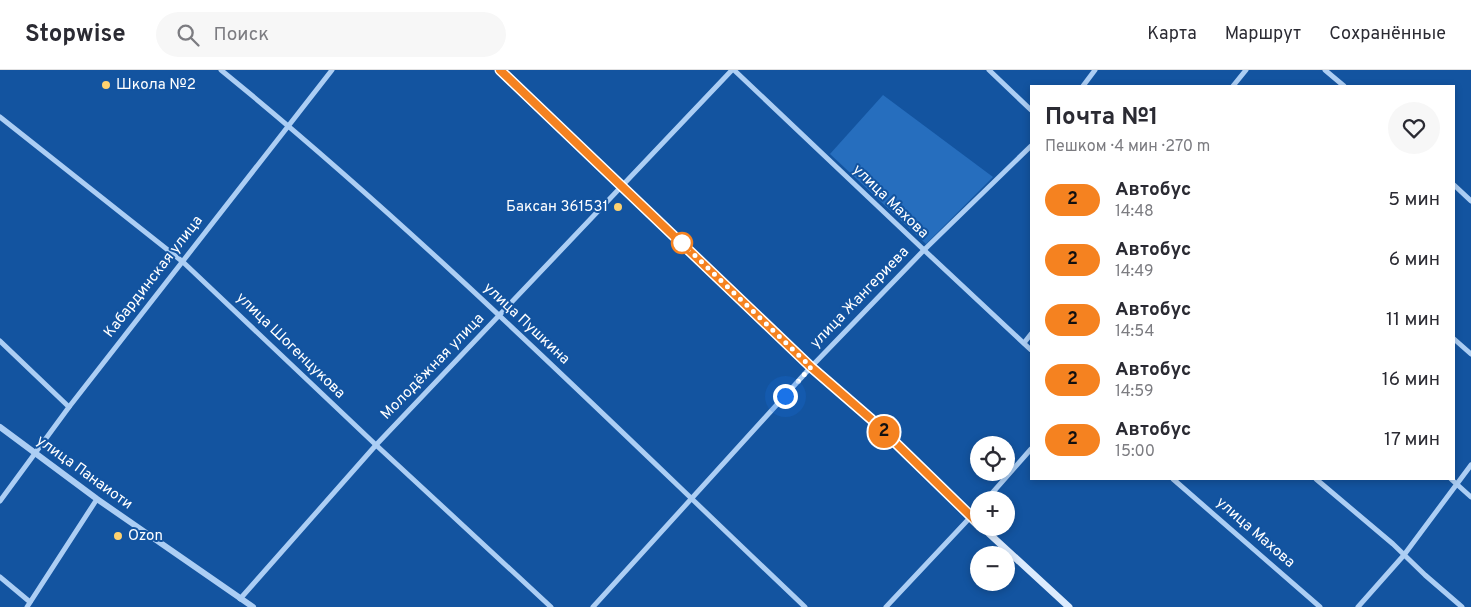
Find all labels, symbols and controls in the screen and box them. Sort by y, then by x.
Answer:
search box [156,12,506,57]
text: Stopwise [25,20,126,50]
icon: search [174,21,202,49]
text: Поиск [214,23,269,47]
text: Карта [1147,23,1197,46]
text: Маршрут [1225,23,1301,46]
text: Сохранённые [1329,23,1446,46]
place label: Школа №2 [116,76,196,95]
marker: Школа №2 [100,79,112,91]
button: heart [1388,102,1440,154]
text: Почта №1 [1045,103,1158,133]
text: Пешком · 4 мин · 270 m [1045,137,1210,157]
street label: улица Махова [848,161,932,243]
text: Автобус [1115,178,1191,202]
text: 2 [1067,188,1078,211]
text: 5 мин [1388,188,1440,212]
place label: Баксан 361531 [506,198,608,217]
marker: Баксан 361531 [612,201,624,213]
text: 14:48 [1115,202,1154,222]
street label: Кабардинская улица [100,212,208,342]
unlabelled marker [671,232,693,254]
text: Автобус [1115,238,1191,262]
street label: улица Жангериева [807,243,913,353]
text: 2 [1067,248,1078,271]
text: 6 мин [1389,248,1440,272]
text: 14:49 [1115,262,1153,282]
street label: улица Пушкина [479,279,573,369]
street label: улица Шогенцукова [231,289,349,403]
text: Автобус [1115,298,1191,322]
text: 2 [1067,308,1078,331]
text: 11 мин [1386,308,1440,332]
street label: Молодёжная улица [377,310,489,424]
text: 14:54 [1115,322,1154,342]
text: Автобус [1115,358,1191,382]
text: 2 [1067,368,1078,391]
text: 16 мин [1382,368,1440,392]
text: 14:59 [1115,382,1154,402]
your location [773,384,798,409]
line badge: 2 [868,416,900,448]
text: Автобус [1115,418,1191,442]
text: 2 [878,420,890,443]
text: 2 [1067,428,1078,451]
text: 17 мин [1384,428,1440,452]
street label: улица Панаиоти [32,432,136,514]
map controls [970,436,1015,591]
button: locate [970,436,1015,481]
text: 15:00 [1115,442,1155,462]
button: + [970,491,1015,536]
street label: улица Махова [1212,493,1298,573]
place label: Ozon [128,527,163,546]
marker: Ozon [112,530,124,542]
button: − [970,546,1015,591]

